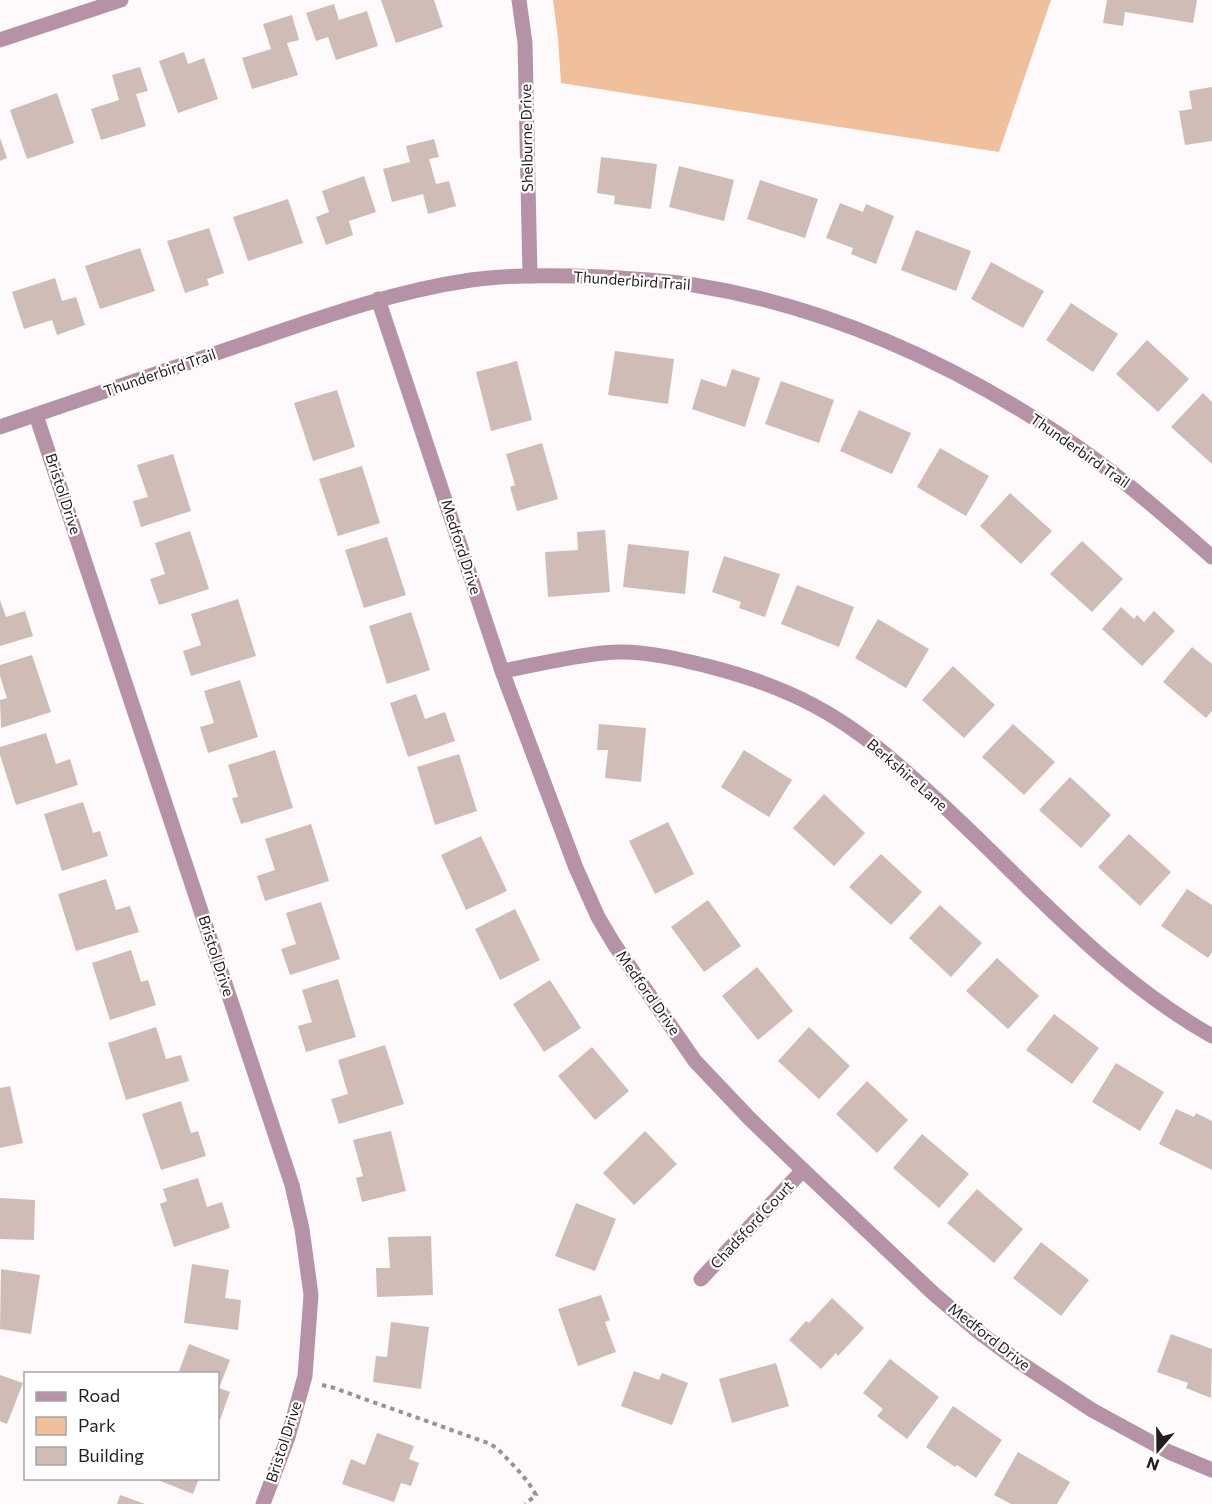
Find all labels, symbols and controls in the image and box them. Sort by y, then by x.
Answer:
street label: Shelburne Drive [516,84,536,192]
street label: Thunderbird Trail [573,267,691,293]
street label: Thunderbird Trail [101,344,218,400]
street label: Thunderbird Trail [1027,409,1134,491]
street label: Bristol Drive [42,451,86,537]
street label: Medford Drive [438,497,486,597]
street label: Berkshire Lane [864,735,952,814]
street label: Bristol Drive [195,913,239,999]
street label: Medford Drive [613,947,685,1038]
street label: Chadsford Court [706,1177,797,1272]
street label: Medford Drive [945,1299,1034,1374]
legend [24,1372,219,1480]
text: Road [78,1384,120,1406]
street label: Bristol Drive [261,1399,305,1485]
text: Park [78,1414,116,1436]
north arrow [1128,1420,1188,1480]
text: Building [78,1444,144,1466]
text: N [1144,1454,1162,1476]

